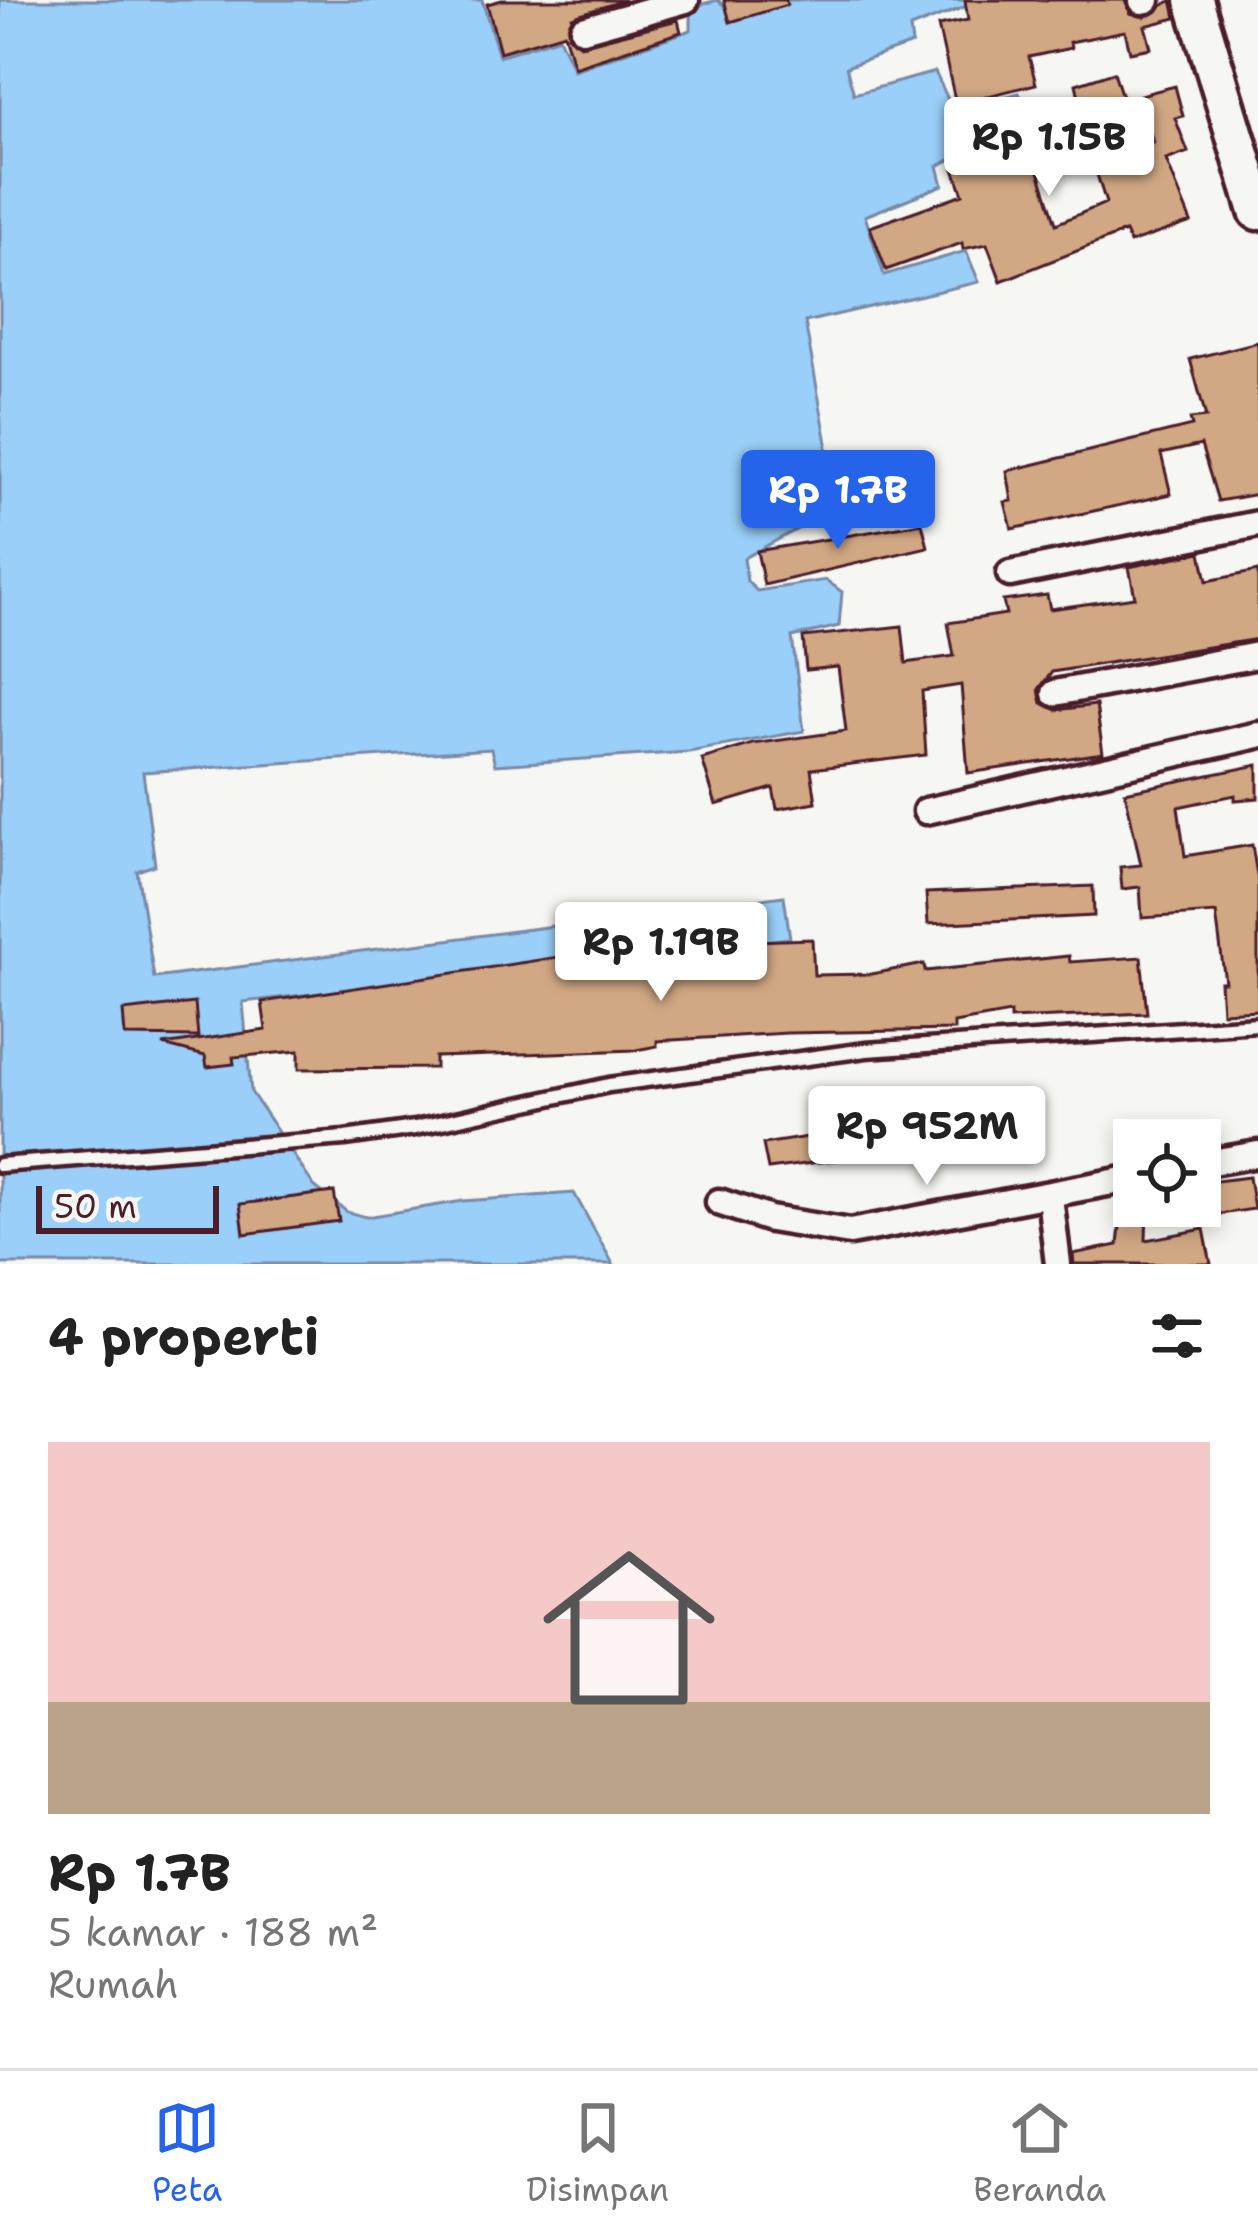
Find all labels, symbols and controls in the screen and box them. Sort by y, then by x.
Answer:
pin: Rp 1.15B [925,97,1173,199]
text: Rp 1.15B [971,110,1127,162]
pin: Rp 1.7B [727,450,949,552]
text: Rp 1.7B [768,463,908,515]
pin: Rp 1.19B [537,902,785,1004]
text: Rp 1.19B [582,915,740,967]
pin: Rp 952M [816,1086,1038,1188]
text: Rp 952M [835,1099,1019,1151]
map controls [1113,1119,1221,1227]
button: locate [1113,1119,1221,1227]
scale bar [36,1180,219,1233]
text: 50 m [54,1184,137,1229]
text: 4 properti [48,1302,319,1370]
icon: filters [1144,1303,1210,1369]
icon: home [521,1520,737,1736]
text: Rp 1.7B [48,1838,231,1906]
text: 5 kamar · 188 m² [48,1906,378,1958]
text: Rumah [48,1958,179,2010]
tab: Peta [152,2095,222,2212]
tab: Disimpan [526,2095,669,2212]
tab: Beranda [973,2095,1106,2212]

